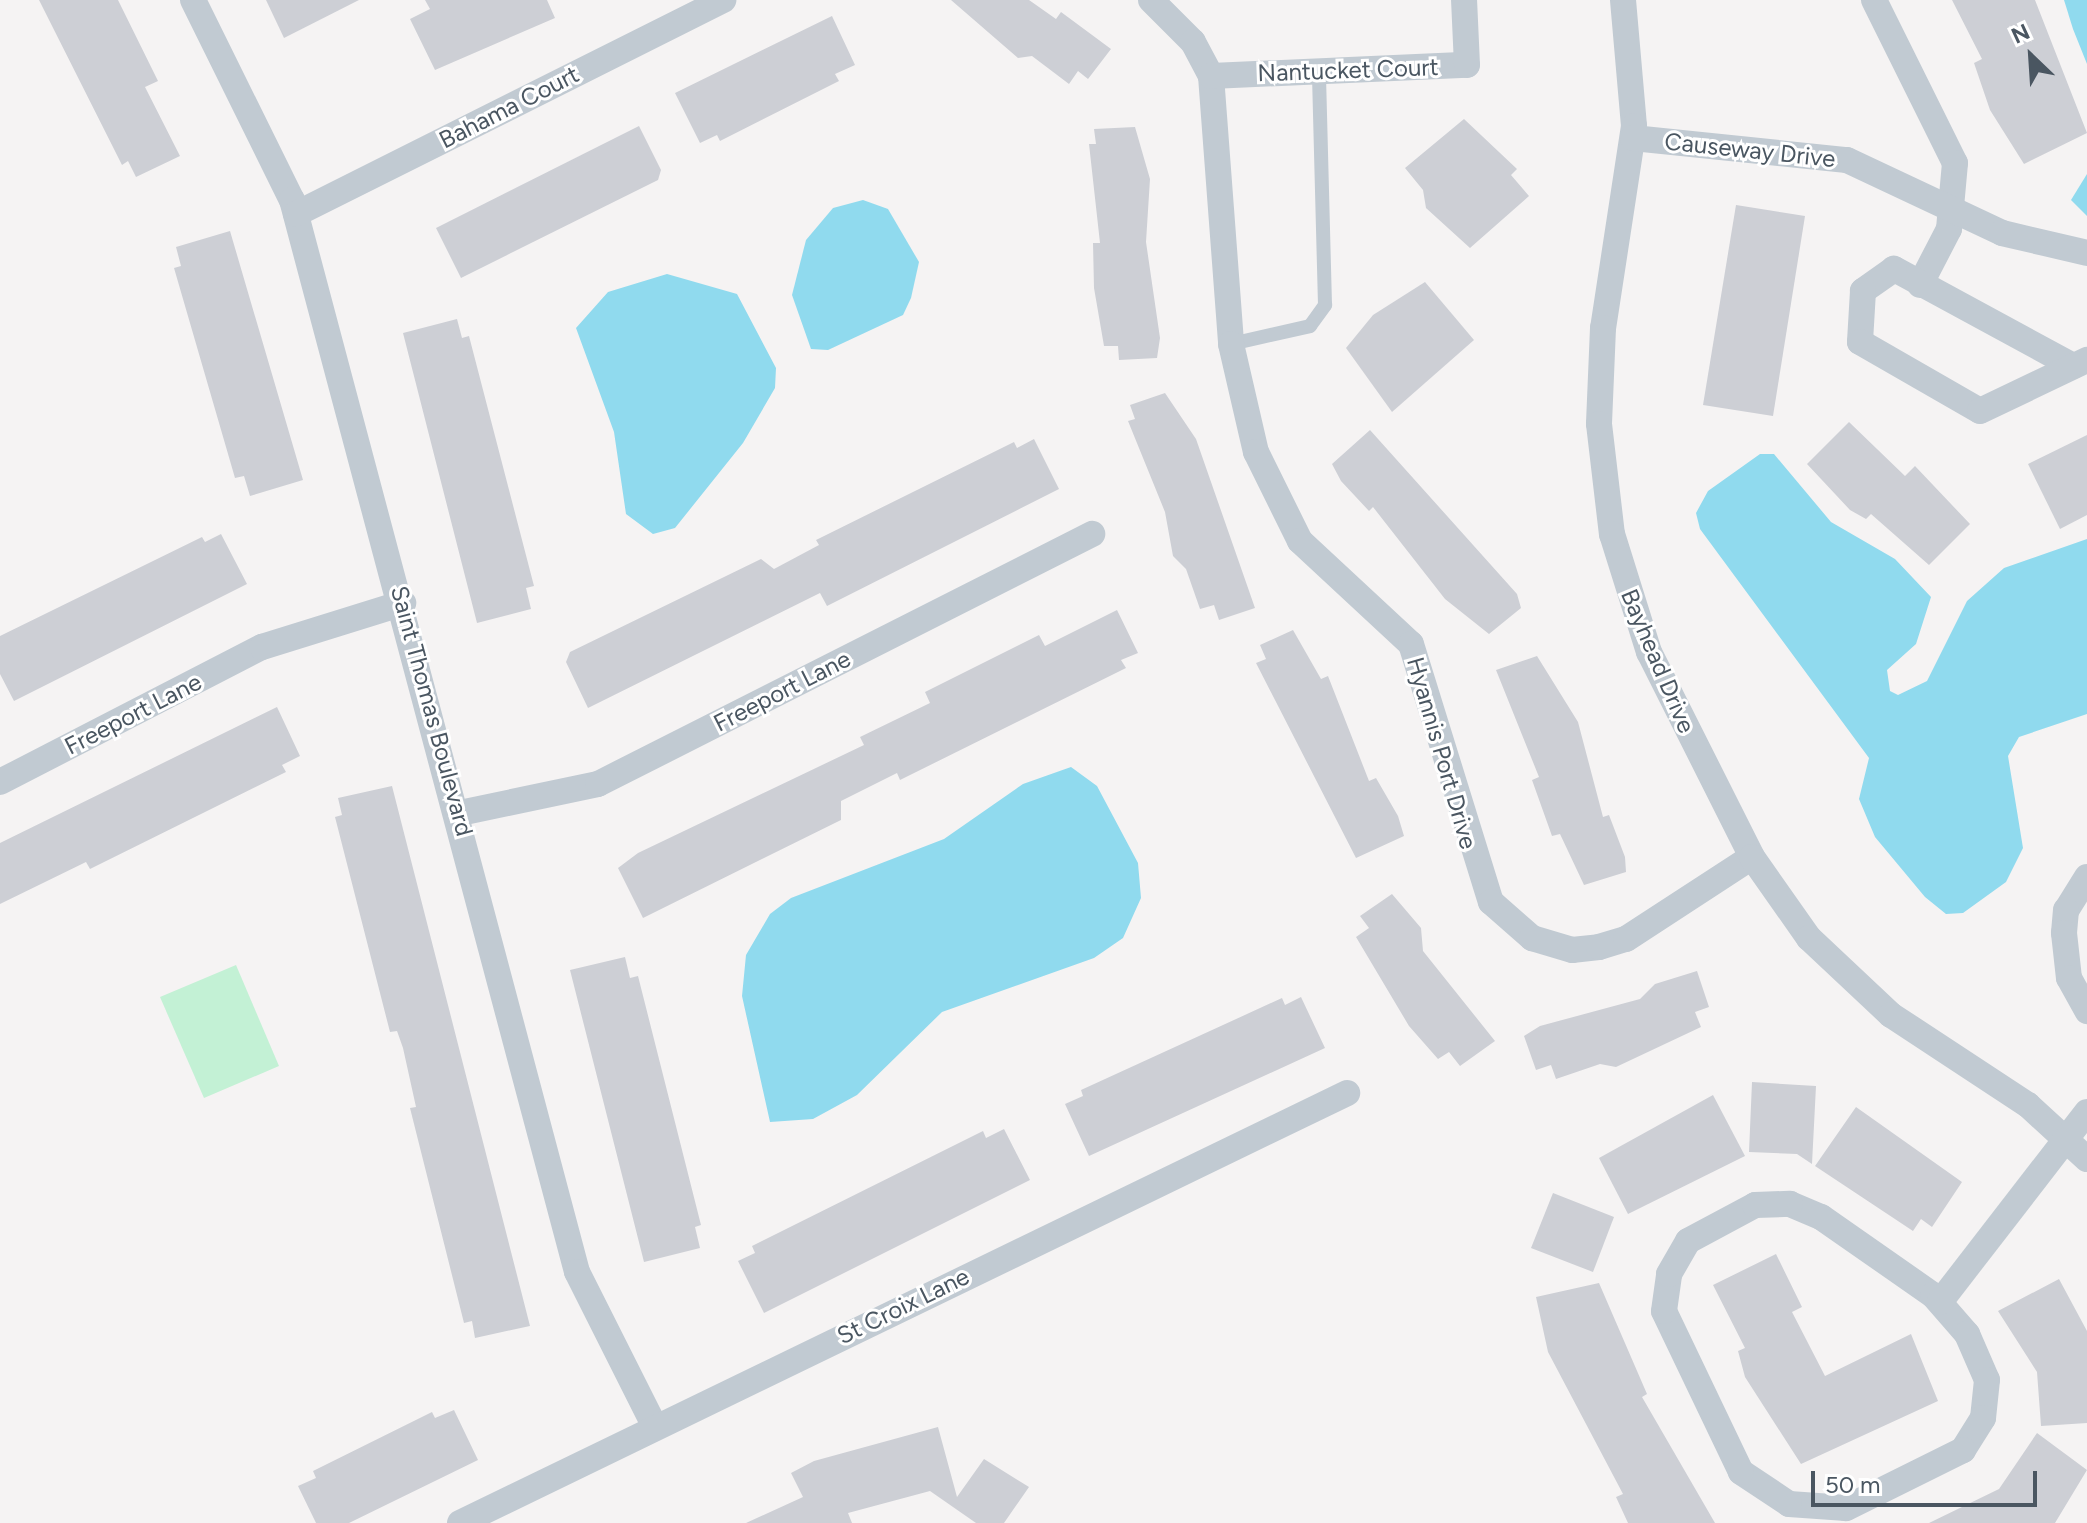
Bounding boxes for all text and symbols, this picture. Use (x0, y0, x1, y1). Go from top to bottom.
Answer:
north arrow (1991, 16, 2071, 96)
text: N (2007, 18, 2034, 50)
street label: Nantucket Court (1257, 52, 1439, 88)
street label: Bahama Court (434, 59, 584, 155)
street label: Causeway Drive (1663, 127, 1837, 173)
street label: Saint Thomas Boulevard (385, 583, 479, 839)
street label: Bayhead Drive (1615, 585, 1701, 737)
street label: Freeport Lane (709, 644, 855, 738)
street label: Hyannis Port Drive (1401, 654, 1483, 852)
street label: Freeport Lane (60, 667, 206, 761)
street label: St Croix Lane (832, 1262, 974, 1350)
scale bar (1815, 1455, 2041, 1505)
text: 50 m (1825, 1470, 1881, 1499)

